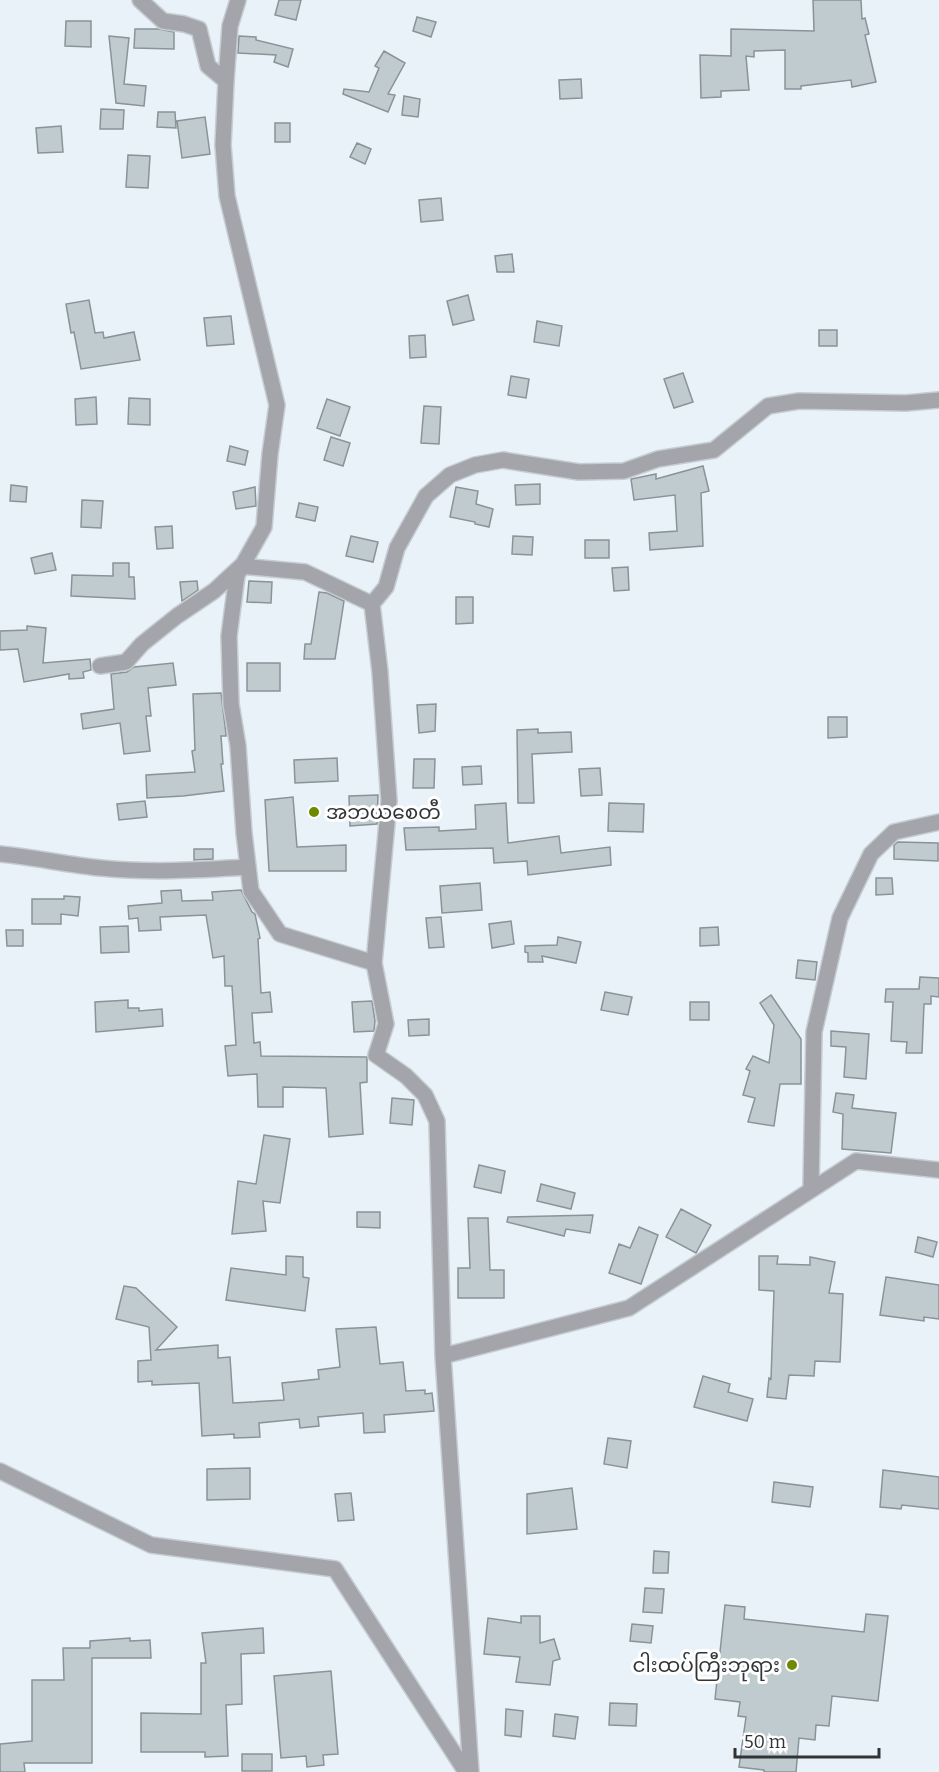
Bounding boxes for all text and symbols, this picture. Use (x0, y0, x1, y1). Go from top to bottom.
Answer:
place label: အဘယစေတီ (326, 798, 441, 824)
marker: အဘယစေတီ (307, 805, 321, 819)
place label: ငါးထပ်ကြီးဘုရား (632, 1651, 780, 1682)
marker: ငါးထပ်ကြီးဘုရား (785, 1658, 799, 1672)
scale bar (735, 1721, 879, 1759)
text: 50 m (744, 1731, 786, 1753)

